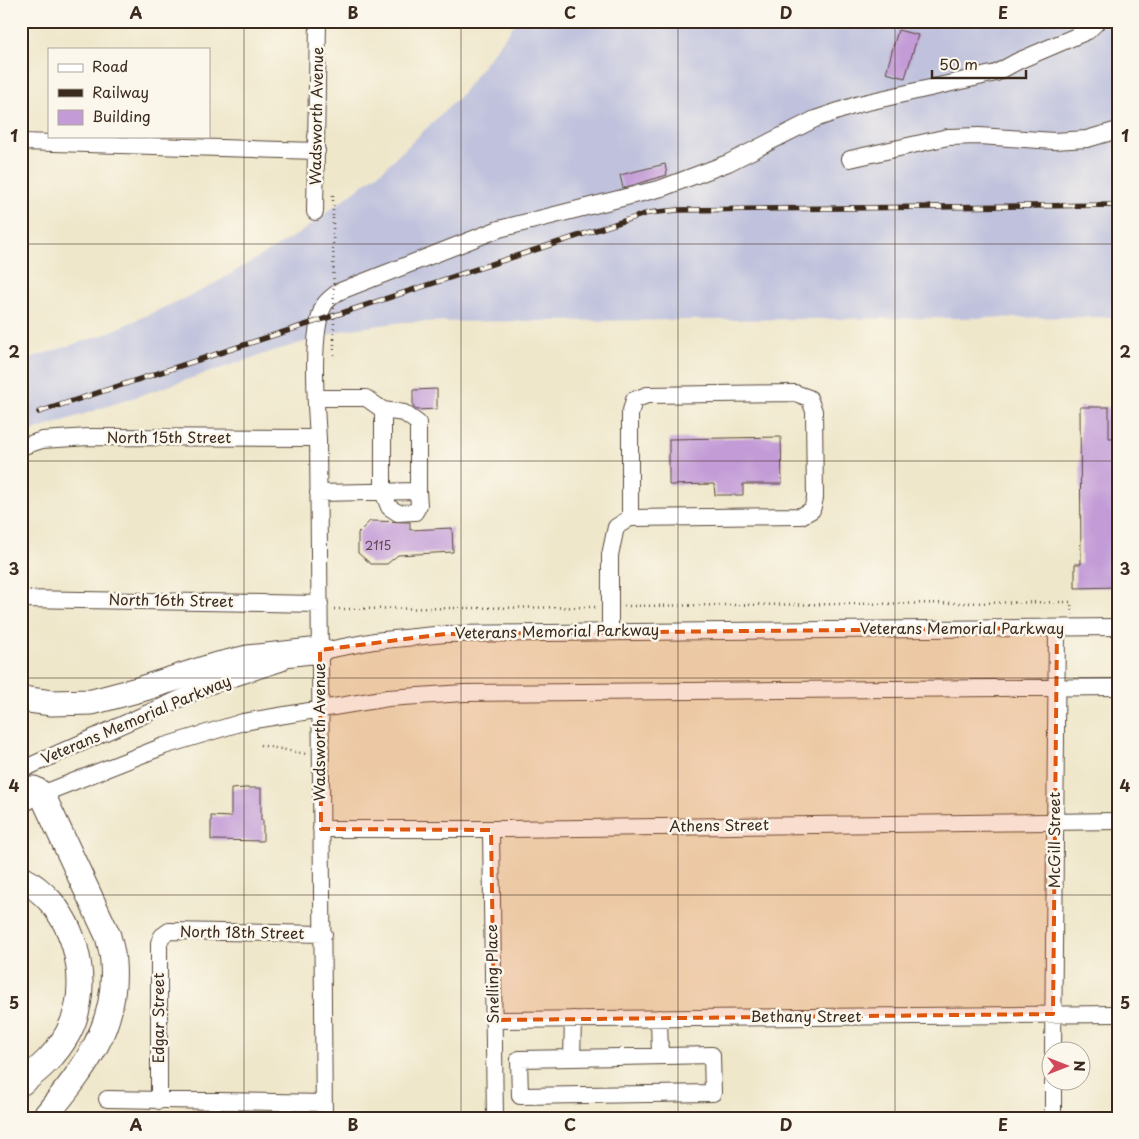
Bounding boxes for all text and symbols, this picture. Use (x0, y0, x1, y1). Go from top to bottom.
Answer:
text: A (130, 0, 143, 24)
text: B (348, 0, 359, 24)
text: C (564, 0, 576, 24)
text: D (780, 0, 792, 24)
text: E (998, 0, 1008, 24)
street label: Wadsworth Avenue (303, 47, 328, 185)
legend (48, 48, 210, 138)
scale bar (932, 48, 1025, 80)
text: 50 m (939, 52, 978, 75)
text: Road (92, 54, 128, 77)
text: Railway (92, 80, 149, 103)
text: Building (92, 104, 151, 127)
text: 1 (10, 123, 18, 147)
text: 1 (1121, 123, 1129, 147)
text: 2 (8, 339, 20, 363)
text: 2 (1119, 339, 1131, 363)
street label: North 15th Street (107, 425, 231, 448)
house number: 2115 (365, 536, 391, 554)
text: 3 (9, 556, 19, 580)
text: 3 (1120, 556, 1130, 580)
street label: North 16th Street (108, 587, 234, 612)
street label: Veterans Memorial Parkway (860, 616, 1064, 639)
street label: Veterans Memorial Parkway (455, 617, 659, 644)
street label: Wadsworth Avenue (307, 663, 330, 801)
street label: Veterans Memorial Parkway (37, 668, 234, 769)
text: 4 (9, 773, 20, 797)
text: 4 (1120, 773, 1131, 797)
street label: McGill Street (1042, 792, 1065, 888)
street label: Athens Street (669, 812, 769, 837)
street label: North 18th Street (180, 919, 305, 944)
street label: Snelling Place (479, 924, 504, 1024)
street label: Edgar Street (146, 973, 169, 1063)
text: 5 (9, 990, 19, 1014)
text: 5 (1120, 990, 1130, 1014)
street label: Bethany Street (751, 1004, 862, 1027)
north arrow (1042, 1042, 1092, 1092)
text: N (1069, 1060, 1090, 1072)
text: A (130, 1112, 143, 1136)
text: B (348, 1112, 359, 1136)
text: C (564, 1112, 576, 1136)
text: D (780, 1112, 792, 1136)
text: E (998, 1112, 1008, 1136)

